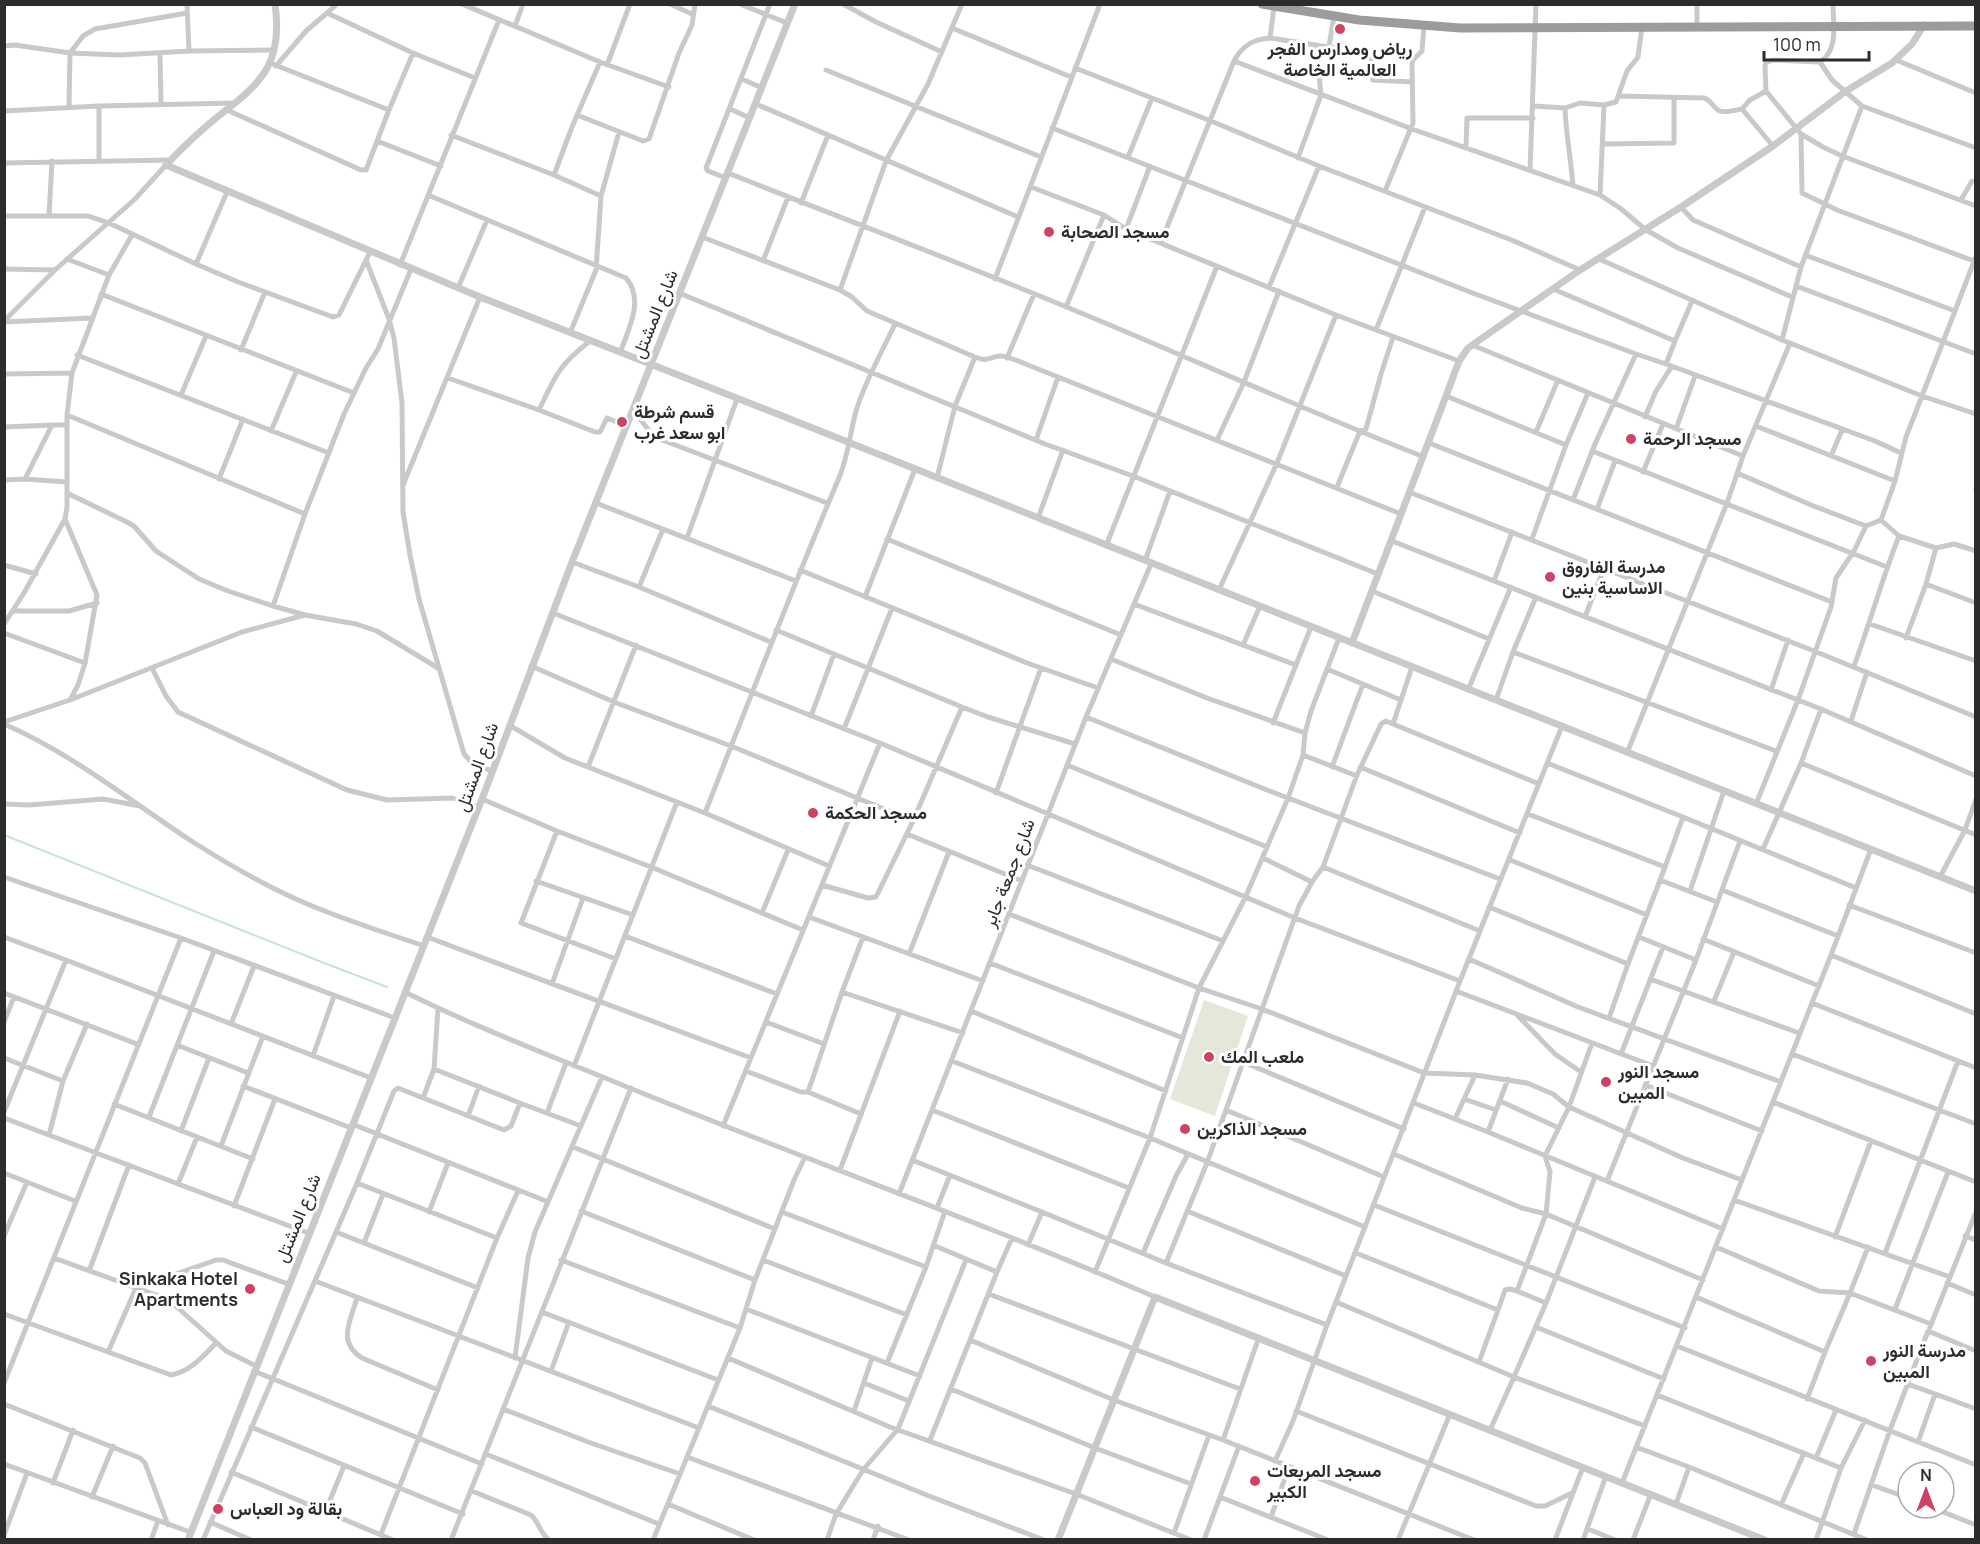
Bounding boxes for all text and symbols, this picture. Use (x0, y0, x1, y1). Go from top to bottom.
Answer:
marker: رياض ومدارس الفجر العالمية الخاصة (1333, 22, 1347, 36)
scale bar (1764, 24, 1869, 62)
text: 100 m (1773, 32, 1821, 56)
place label: رياض ومدارس الفجر العالمية الخاصة (1266, 36, 1413, 81)
place label: مسجد الصحابة (1061, 219, 1170, 243)
marker: مسجد الصحابة (1042, 225, 1056, 239)
street label: شارع المشتل (625, 266, 684, 362)
place label: قسم شرطة ابو سعد غرب (634, 399, 725, 444)
marker: قسم شرطة ابو سعد غرب (615, 415, 629, 429)
place label: مسجد الرحمة (1643, 426, 1742, 450)
marker: مسجد الرحمة (1624, 432, 1638, 446)
place label: مدرسة الفاروق الاساسية بنين (1562, 554, 1666, 599)
marker: مدرسة الفاروق الاساسية بنين (1543, 570, 1557, 584)
street label: شارع المشتل (449, 719, 504, 815)
place label: مسجد الحكمة (825, 800, 927, 824)
marker: مسجد الحكمة (806, 806, 820, 820)
street label: شارع جمعة جابر (976, 815, 1041, 932)
place label: ملعب المك (1221, 1044, 1304, 1068)
marker: ملعب المك (1202, 1050, 1216, 1064)
place label: مسجد النور المبين (1617, 1059, 1700, 1104)
marker: مسجد النور المبين (1599, 1075, 1613, 1089)
place label: مسجد الذاكرين (1197, 1116, 1307, 1140)
marker: مسجد الذاكرين (1178, 1122, 1192, 1136)
street label: شارع المشتل (268, 1170, 327, 1266)
place label: Sinkaka Hotel Apartments (119, 1266, 238, 1311)
marker: Sinkaka Hotel Apartments (243, 1282, 257, 1296)
place label: مدرسة النور المبين (1882, 1338, 1966, 1383)
marker: مدرسة النور المبين (1864, 1354, 1878, 1368)
place label: مسجد المربعات الكبير (1266, 1458, 1382, 1503)
north arrow (1896, 1460, 1956, 1520)
text: N (1920, 1464, 1932, 1486)
marker: مسجد المربعات الكبير (1248, 1474, 1262, 1488)
place label: بقالة ود العباس (230, 1496, 342, 1520)
marker: بقالة ود العباس (211, 1502, 225, 1516)

